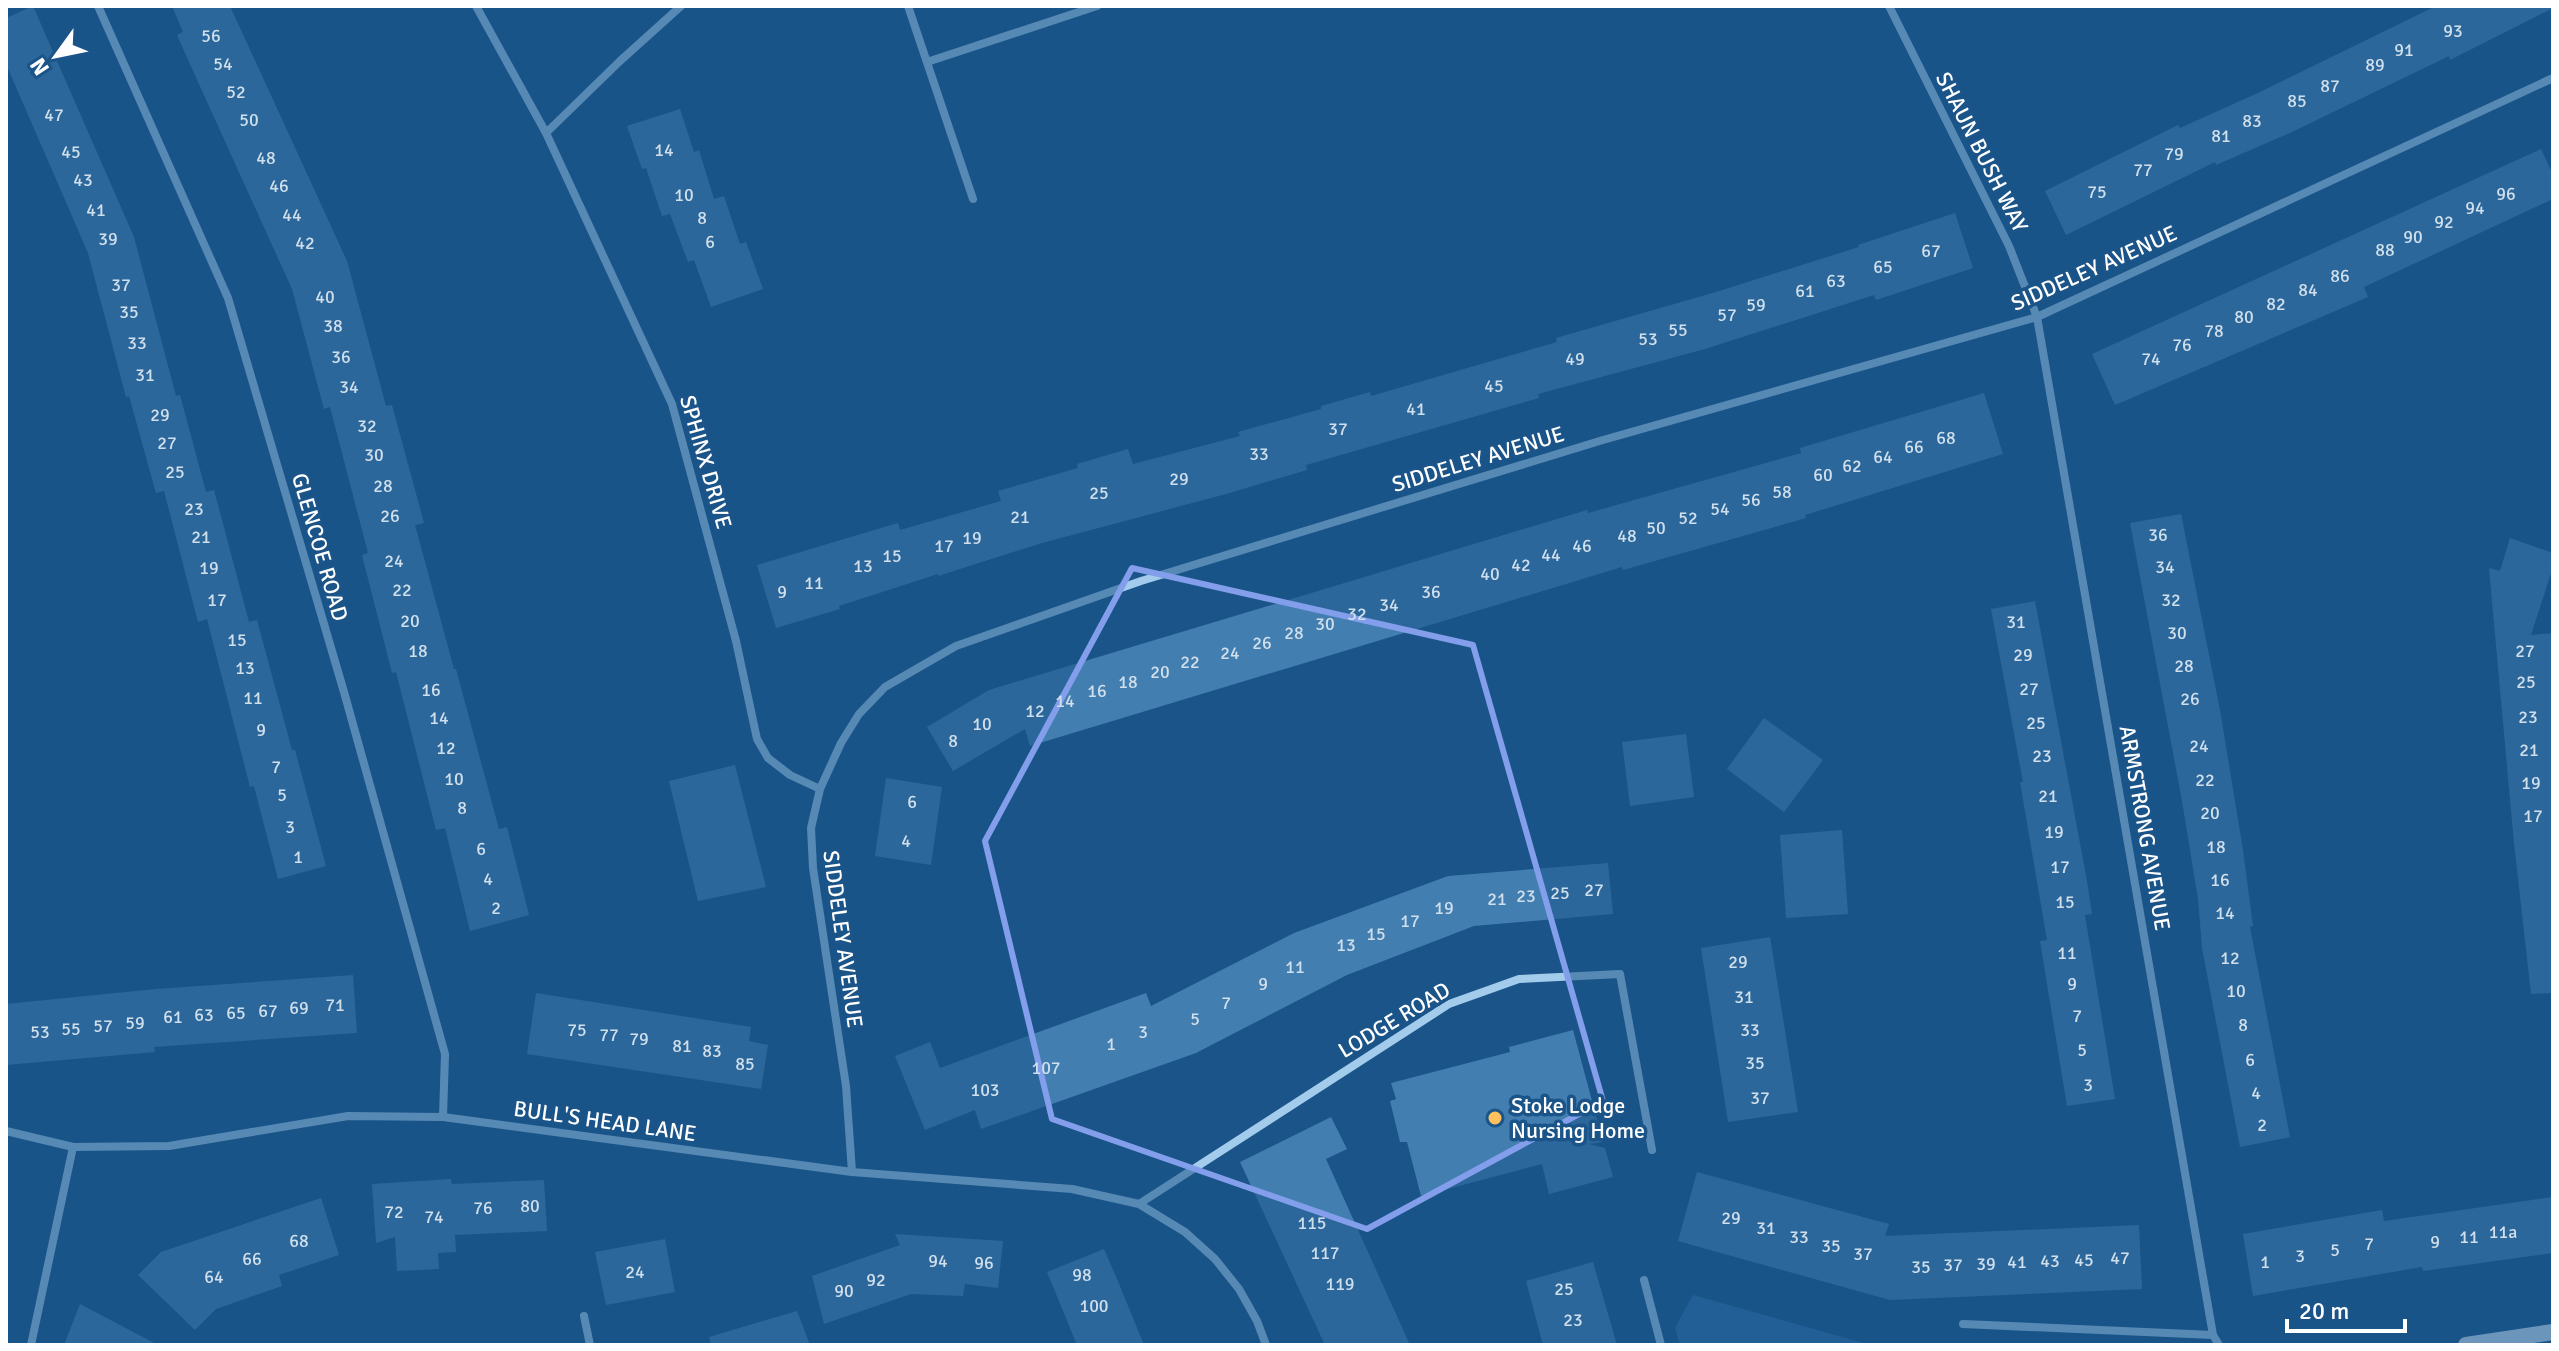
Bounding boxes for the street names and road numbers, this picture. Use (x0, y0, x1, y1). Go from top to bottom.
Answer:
street label: SHAUN BUSH WAY (1930, 67, 2034, 237)
street label: SIDDELEY AVENUE (2007, 219, 2181, 317)
street label: SPHINX DRIVE (674, 392, 738, 532)
street label: SIDDELEY AVENUE (1389, 420, 1567, 498)
street label: GLENCOE ROAD (286, 470, 354, 624)
street label: ARMSTRONG AVENUE (2114, 723, 2176, 933)
street label: SIDDELEY AVENUE (817, 849, 869, 1029)
street label: LODGE ROAD (1333, 976, 1455, 1064)
street label: BULL'S HEAD LANE (512, 1095, 698, 1147)

